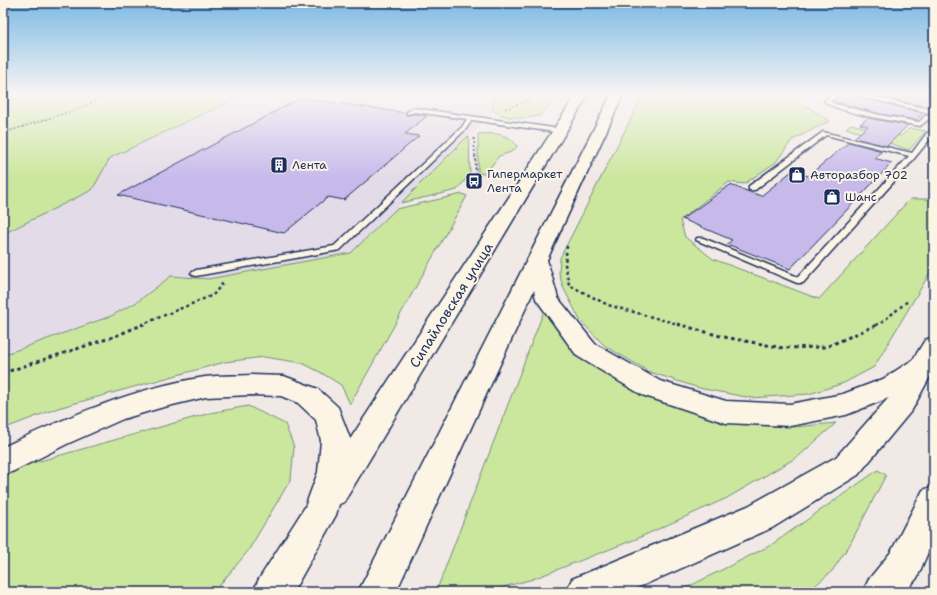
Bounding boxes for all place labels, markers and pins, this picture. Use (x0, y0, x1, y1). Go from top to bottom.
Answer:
building icon: Лента (269, 155, 289, 175)
place label: Лента (292, 157, 327, 173)
shop icon: Авторазбор 702 (787, 165, 807, 185)
place label: Гипермаркет Лента (487, 166, 563, 196)
place label: Авторазбор 702 (810, 167, 908, 183)
bus stop icon: Гипермаркет Лента (464, 171, 484, 191)
shop icon: Шанс (822, 187, 842, 207)
place label: Шанс (845, 189, 877, 205)

